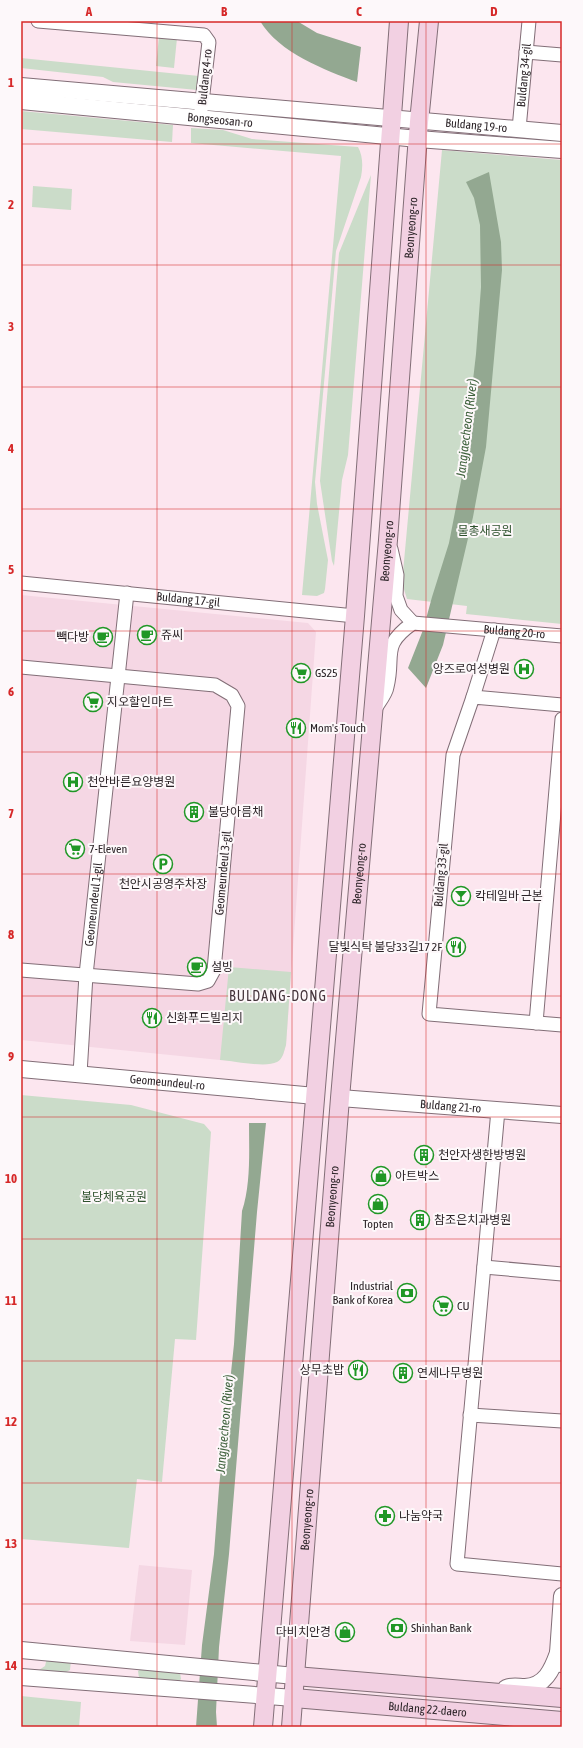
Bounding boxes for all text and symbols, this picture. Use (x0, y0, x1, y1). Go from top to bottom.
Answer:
text: A (85, 4, 93, 19)
text: B (221, 4, 228, 19)
text: C (356, 4, 362, 19)
text: D (490, 4, 498, 19)
street label: Buldang 34-gil (514, 42, 534, 108)
street label: Buldang 4-ro (195, 48, 215, 106)
text: 1 (8, 75, 14, 90)
street label: Bongseosan-ro (187, 110, 254, 130)
street label: Buldang 19-ro (445, 116, 508, 135)
street label: Beonyeong-ro (402, 196, 420, 259)
text: 2 (8, 197, 14, 212)
text: 3 (8, 319, 14, 334)
water label: Jangjaecheon (River) (453, 378, 480, 479)
text: 4 (7, 441, 14, 456)
street label: Beonyeong-ro (377, 519, 396, 582)
park label: 물총새공원 (457, 524, 513, 538)
text: 5 (8, 562, 14, 577)
street label: Buldang 17-gil (156, 589, 221, 610)
street label: Buldang 20-ro (483, 622, 546, 642)
cafe icon: 쥬씨 (136, 624, 158, 646)
cafe icon: 빽다방 (92, 626, 114, 648)
place label: 쥬씨 (161, 628, 183, 642)
place label: 빽다방 (56, 630, 89, 644)
hospital icon: 앙즈로여성병원 (513, 658, 535, 680)
supermarket icon: GS25 (290, 662, 312, 684)
place label: 앙즈로여성병원 (433, 662, 510, 676)
place label: GS25 (315, 666, 338, 680)
text: 6 (8, 684, 14, 699)
supermarket icon: 지오할인마트 (82, 691, 104, 713)
place label: 지오할인마트 (107, 695, 173, 709)
restaurant icon: Mom's Touch (285, 717, 307, 739)
place label: Mom's Touch (310, 721, 366, 735)
hospital icon: 천안바른요양병원 (62, 771, 84, 793)
place label: 천안바른요양병원 (87, 775, 175, 789)
building icon: 불당아름채 (183, 801, 205, 823)
place label: 불당아름채 (208, 805, 263, 819)
text: 7 (8, 806, 14, 821)
street label: Geomeundeul 3-gil (212, 829, 234, 916)
supermarket icon: 7-Eleven (64, 838, 86, 860)
place label: 7-Eleven (89, 842, 127, 856)
street label: Beonyeong-ro (350, 842, 369, 905)
street label: Buldang 33-gil (431, 842, 451, 907)
parking icon: 천안시공영주차장 (152, 853, 174, 875)
street label: Geomeundeul 1-gil (82, 861, 105, 947)
place label: 천안시공영주차장 (119, 877, 207, 891)
bar icon: 칵테일바 근본 (450, 885, 472, 907)
place label: 칵테일바 근본 (475, 889, 543, 903)
text: 8 (8, 927, 14, 942)
restaurant icon: 달빛식탁 불당33길17 2F (445, 936, 467, 958)
place label: 달빛식탁 불당33길17 2F (328, 940, 442, 954)
cafe icon: 설빙 (186, 956, 208, 978)
place label: 설빙 (211, 960, 233, 974)
district label: BULDANG-DONG (229, 988, 327, 1004)
restaurant icon: 신화푸드빌리지 (141, 1007, 163, 1029)
place label: 신화푸드빌리지 (166, 1011, 243, 1025)
text: 9 (8, 1049, 14, 1064)
street label: Geomeundeul-ro (129, 1072, 206, 1093)
street label: Buldang 21-ro (420, 1097, 482, 1116)
building icon: 천안자생한방병원 (413, 1144, 435, 1166)
place label: 천안자생한방병원 (438, 1148, 526, 1162)
street label: Beonyeong-ro (323, 1165, 342, 1228)
shop icon: 아트박스 (370, 1165, 392, 1187)
place label: 아트박스 (395, 1169, 439, 1183)
text: 10 (5, 1171, 17, 1186)
park label: 불당체육공원 (81, 1190, 147, 1204)
shop icon: Topten (367, 1193, 389, 1215)
building icon: 참조은치과병원 (409, 1209, 431, 1231)
place label: 참조은치과병원 (434, 1213, 511, 1227)
place label: Topten (363, 1217, 393, 1231)
place label: Industrial Bank of Korea (333, 1279, 394, 1307)
bank icon: Industrial Bank of Korea (396, 1282, 418, 1304)
text: 11 (5, 1293, 17, 1308)
supermarket icon: CU (432, 1295, 454, 1317)
place label: CU (457, 1299, 469, 1313)
restaurant icon: 상무초밥 (347, 1359, 369, 1381)
building icon: 연세나무병원 (392, 1362, 414, 1384)
place label: 상무초밥 (300, 1363, 344, 1377)
place label: 연세나무병원 (417, 1366, 483, 1380)
water label: Jangjaecheon (River) (213, 1374, 236, 1475)
text: 12 (5, 1414, 17, 1429)
street label: Beonyeong-ro (298, 1488, 317, 1551)
pharmacy icon: 나눔약국 (374, 1505, 396, 1527)
place label: 나눔약국 (399, 1509, 443, 1523)
text: 13 (5, 1536, 17, 1551)
bank icon: Shinhan Bank (386, 1617, 408, 1639)
shop icon: 다비치안경 (334, 1621, 356, 1643)
place label: Shinhan Bank (411, 1621, 472, 1635)
place label: 다비치안경 (276, 1625, 331, 1639)
text: 14 (5, 1658, 17, 1673)
street label: Buldang 22-daero (388, 1699, 468, 1720)

